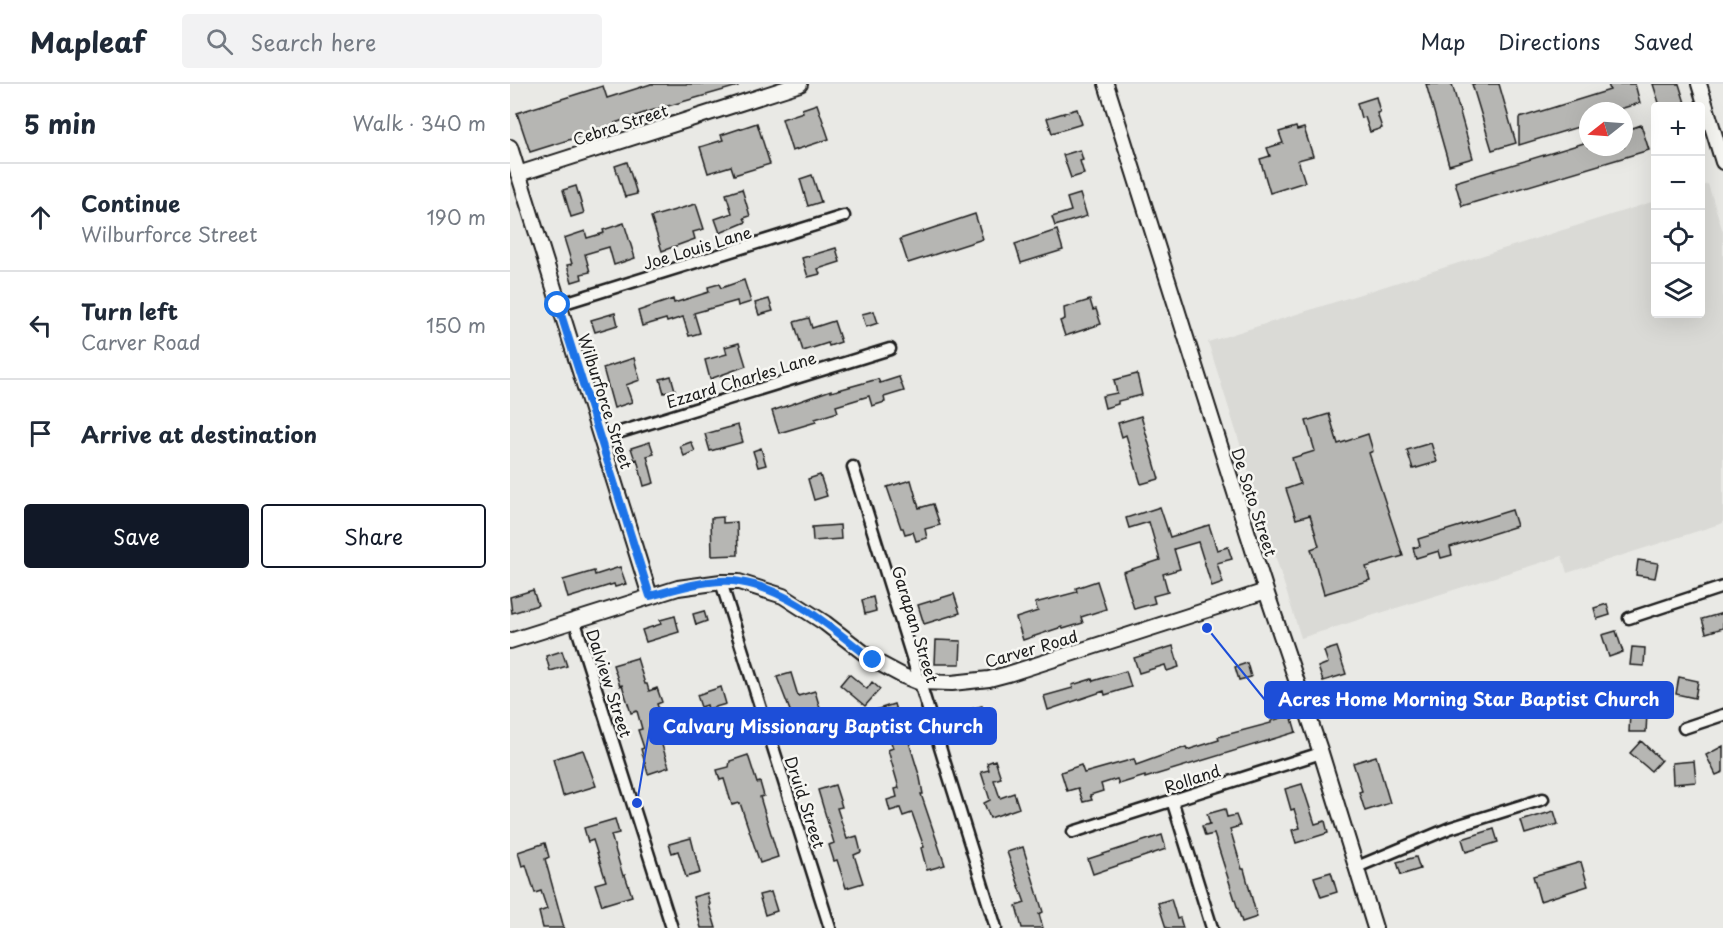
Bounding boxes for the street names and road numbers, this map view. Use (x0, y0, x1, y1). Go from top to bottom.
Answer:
street label: Cebra Street (569, 97, 671, 151)
street label: Joe Louis Lane (640, 219, 754, 275)
street label: Wilburforce Street (573, 330, 639, 472)
street label: Ezzard Charles Lane (663, 345, 819, 413)
street label: De Soto Street (1226, 445, 1284, 560)
street label: Garapan Street (887, 562, 945, 686)
street label: Carver Road (982, 623, 1080, 673)
street label: Dalview Street (581, 626, 639, 741)
street label: Druid Street (780, 753, 832, 852)
street label: Rolland (1161, 758, 1223, 798)

